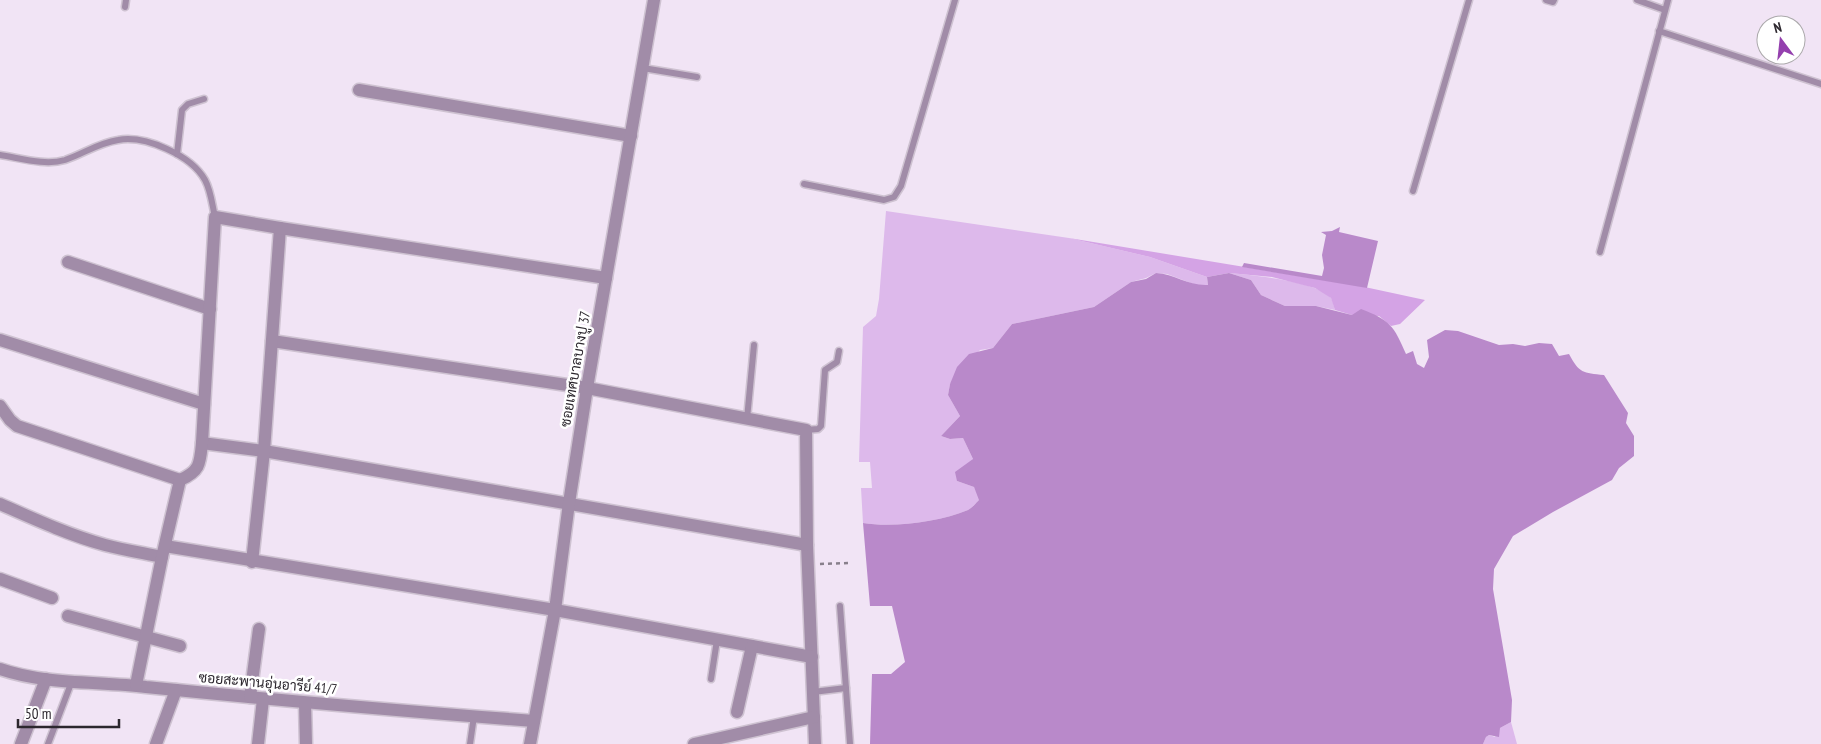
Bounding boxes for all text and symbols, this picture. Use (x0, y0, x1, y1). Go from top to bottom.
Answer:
north arrow (1756, 15, 1806, 65)
text: N (1772, 18, 1784, 37)
street label: ซอยเทศบาลบางปู 37 (556, 309, 595, 429)
street label: ซอยสะพานอุ่นอารีย์ 41/7 (198, 668, 338, 699)
scale bar (18, 696, 119, 728)
text: 50 m (25, 704, 51, 723)

